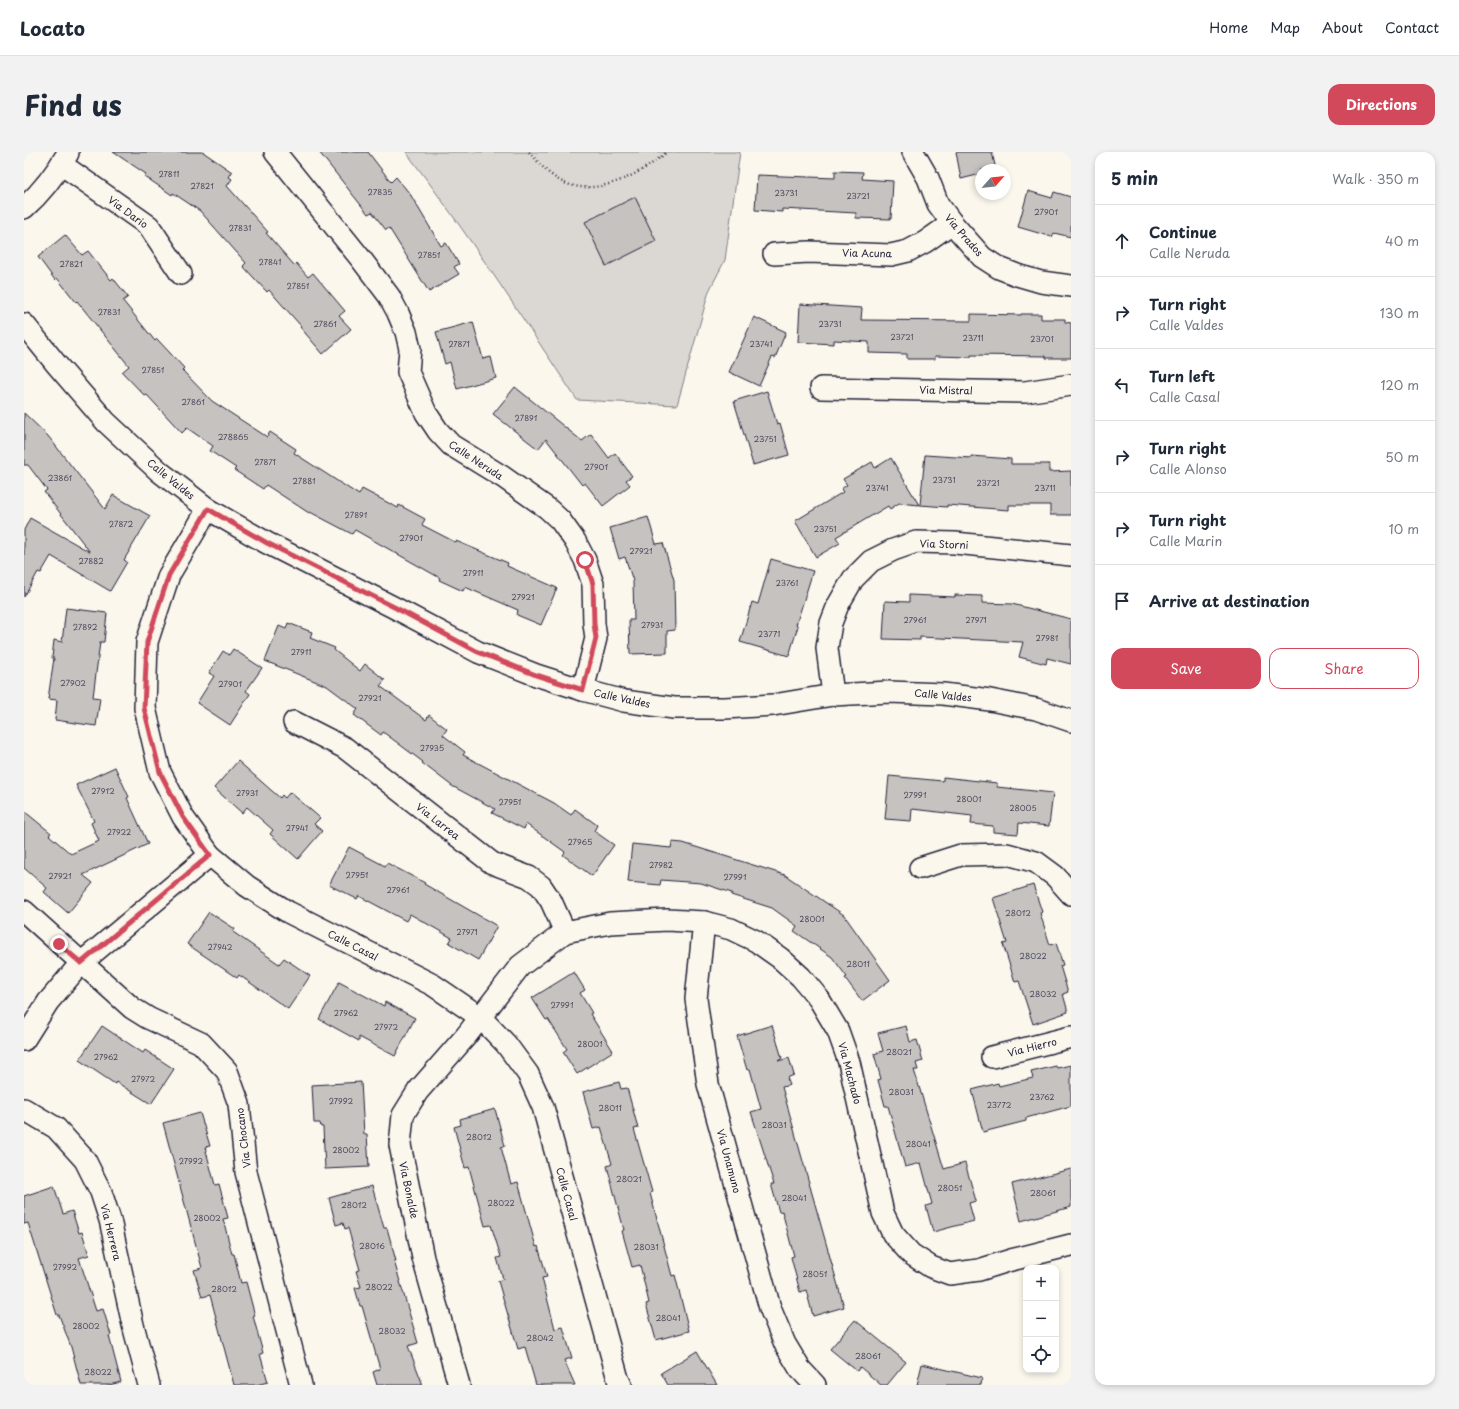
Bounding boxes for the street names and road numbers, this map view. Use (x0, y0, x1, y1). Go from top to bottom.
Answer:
street label: Via Dario (105, 192, 152, 232)
street label: Via Prados (942, 210, 987, 260)
street label: Via Acuna (842, 245, 893, 260)
street label: Via Mistral (919, 382, 973, 397)
street label: Calle Neruda (446, 436, 507, 483)
street label: Calle Valdes (144, 455, 199, 503)
street label: Via Storni (919, 535, 969, 552)
street label: Calle Valdes (592, 684, 652, 711)
street label: Calle Valdes (914, 685, 973, 705)
street label: Via Larrea (413, 799, 464, 843)
street label: Calle Casal (325, 925, 381, 964)
street label: Via Hierro (1006, 1033, 1058, 1060)
street label: Via Machado (835, 1040, 866, 1106)
street label: Via Chocano (231, 1107, 254, 1169)
street label: Via Unamuno (714, 1127, 745, 1195)
street label: Via Bonalde (396, 1160, 423, 1220)
street label: Calle Casal (553, 1165, 582, 1222)
street label: Via Herrera (97, 1202, 126, 1262)

